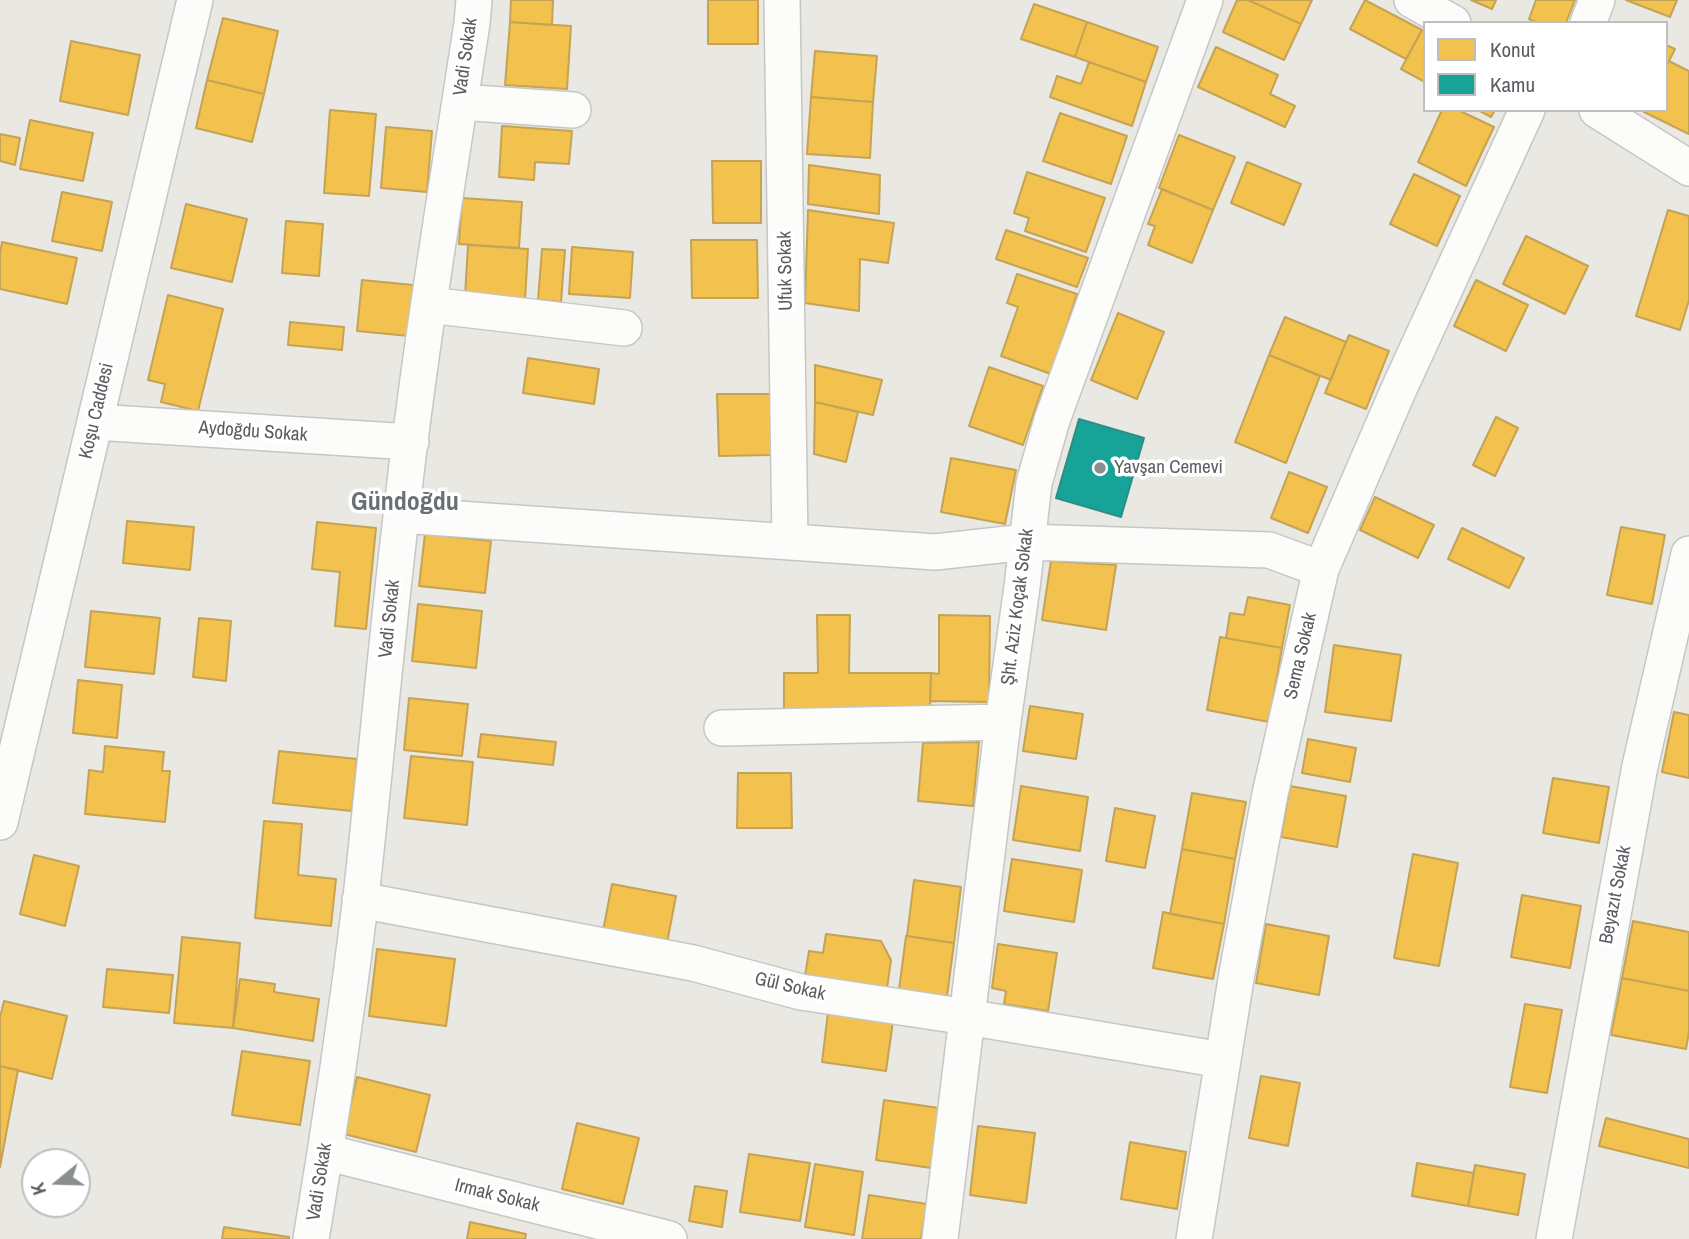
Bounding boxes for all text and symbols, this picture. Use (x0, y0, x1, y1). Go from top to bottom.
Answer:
street label: Vadi Sokak (449, 17, 483, 97)
legend (1423, 21, 1668, 112)
text: Konut (1490, 35, 1535, 64)
text: Kamu (1490, 70, 1535, 99)
street label: Ufuk Sokak (774, 231, 798, 311)
street label: Koşu Caddesi (75, 361, 119, 461)
street label: Aydoğdu Sokak (198, 417, 308, 447)
place label: Yavşan Cemevi (1114, 457, 1223, 479)
marker: Yavşan Cemevi (1092, 460, 1108, 476)
district label: Gündoğdu (351, 487, 459, 519)
street label: Şht. Aziz Koçak Sokak (997, 527, 1039, 687)
street label: Vadi Sokak (375, 579, 405, 659)
street label: Sema Sokak (1280, 610, 1322, 702)
street label: Beyazıt Sokak (1595, 844, 1637, 946)
street label: Gül Sokak (752, 968, 828, 1006)
street label: Vadi Sokak (303, 1141, 337, 1223)
north arrow (21, 1148, 91, 1218)
street label: Irmak Sokak (452, 1174, 542, 1218)
text: K (24, 1180, 52, 1199)

